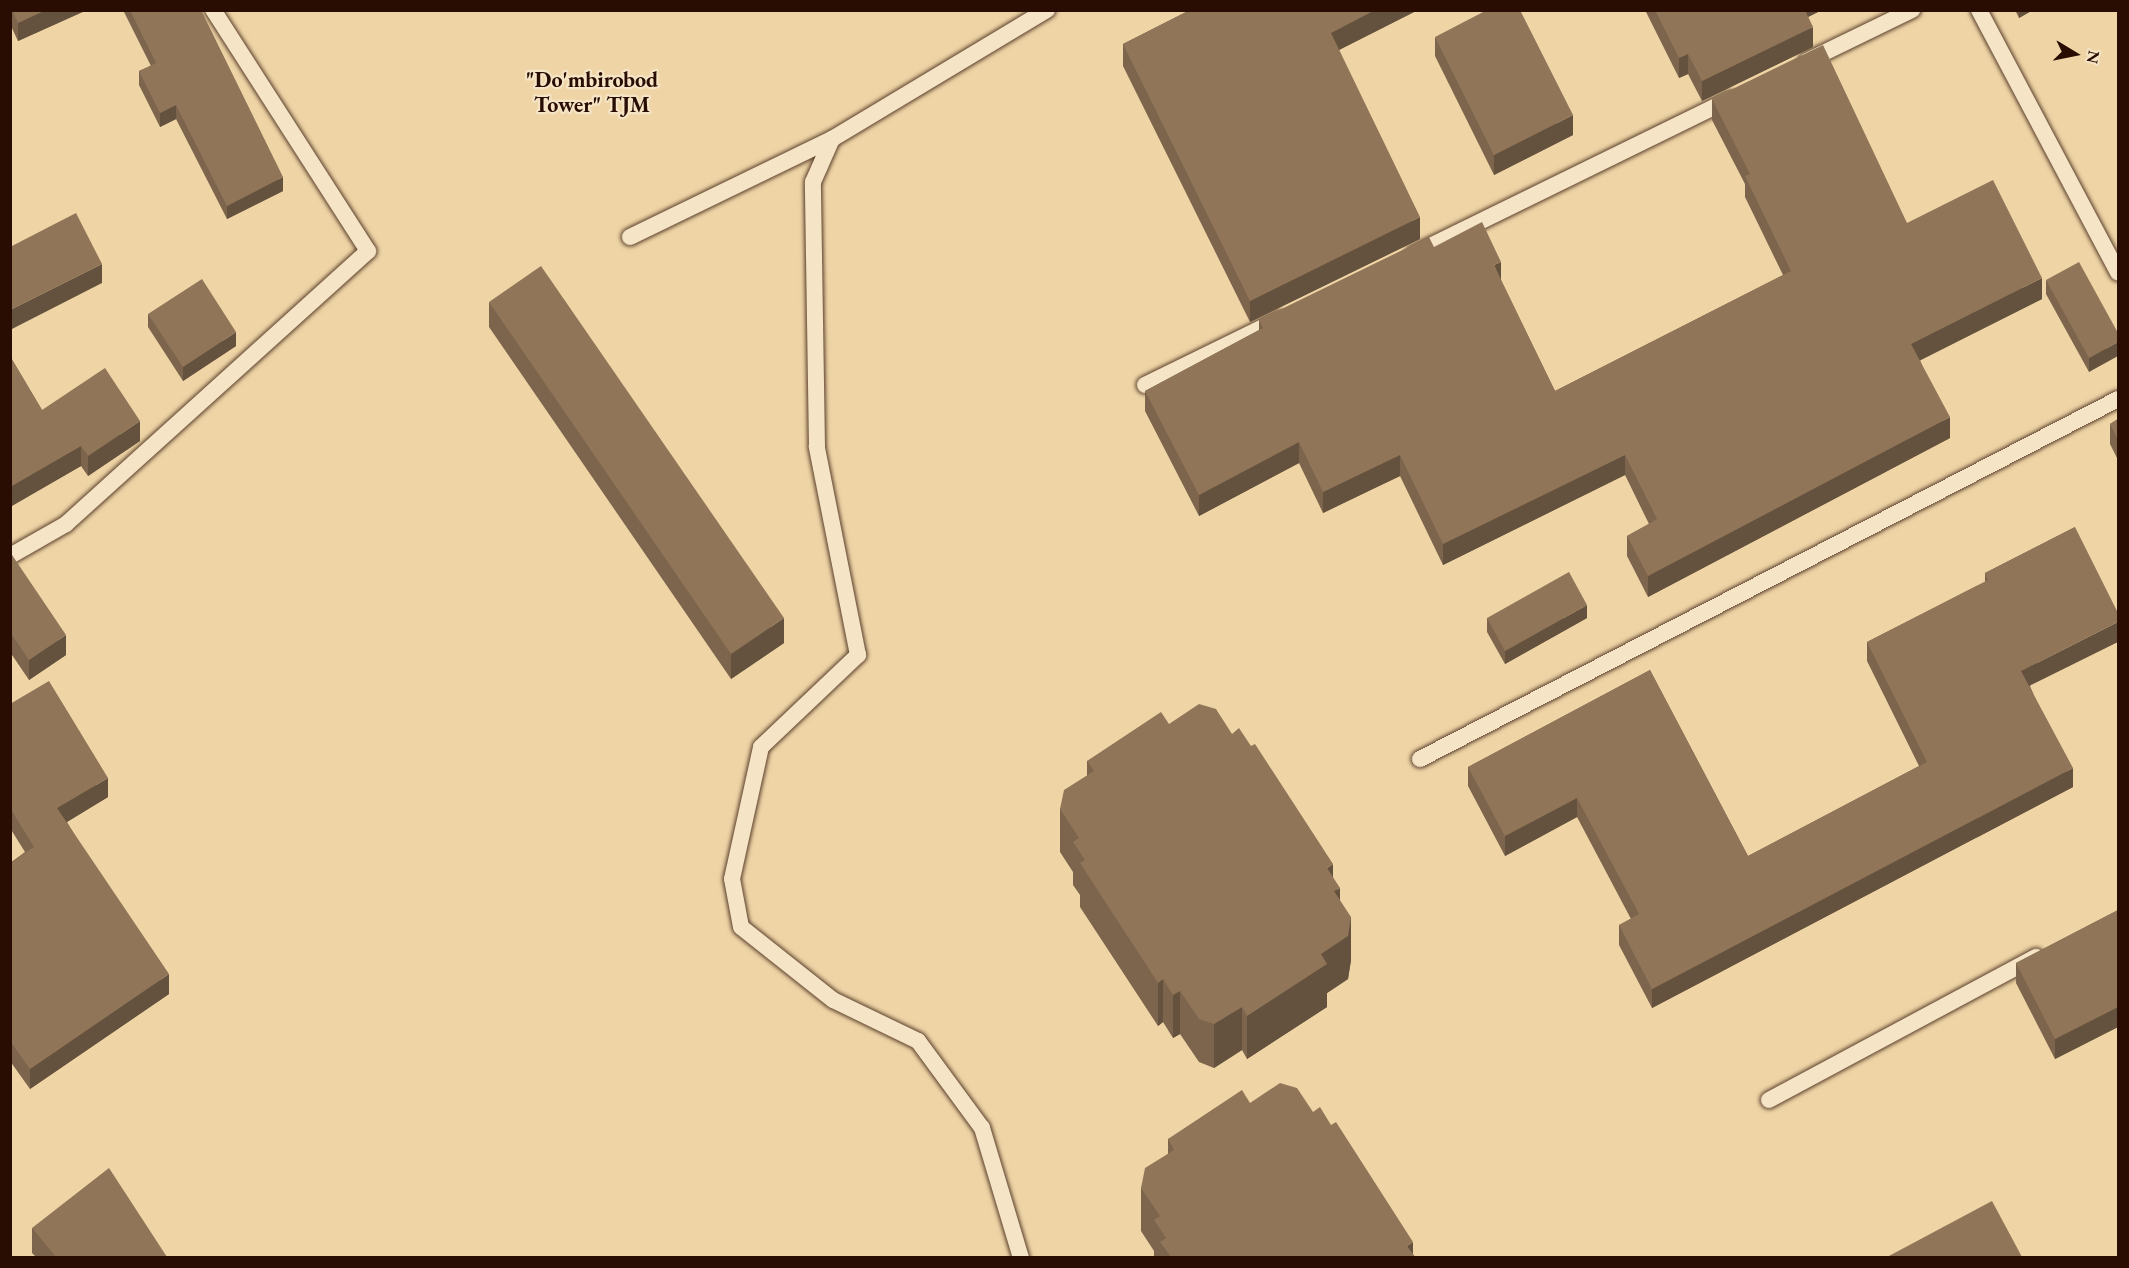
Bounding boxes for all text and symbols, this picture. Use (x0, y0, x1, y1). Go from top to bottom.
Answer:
north arrow (2045, 24, 2105, 84)
text: N (2082, 49, 2105, 65)
district label: "Do'mbirobod Tower" TJM (526, 66, 658, 118)

